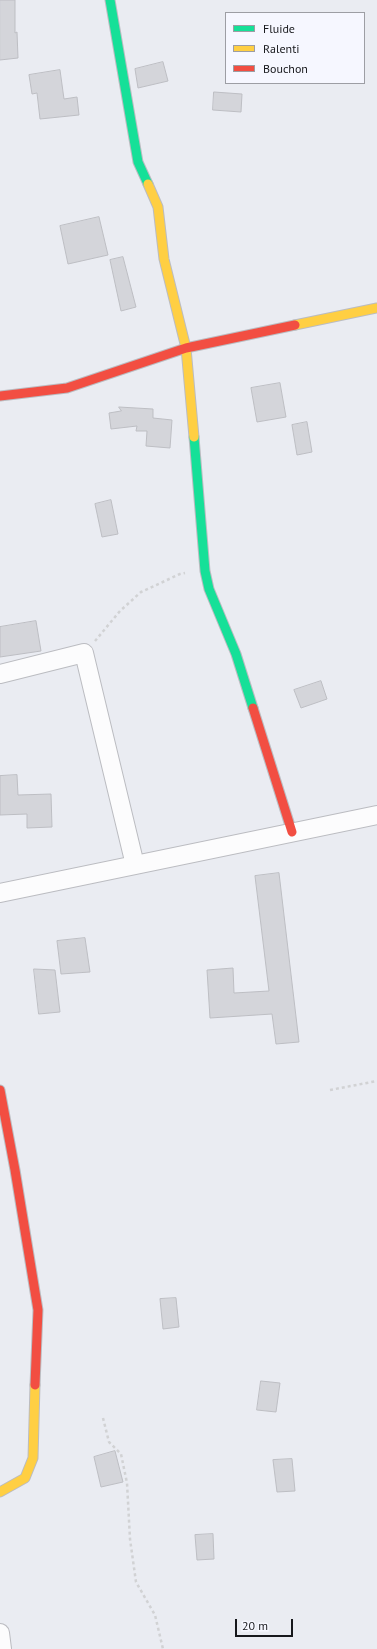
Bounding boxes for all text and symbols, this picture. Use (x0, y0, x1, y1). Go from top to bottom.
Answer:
legend (225, 12, 365, 84)
text: Fluide (263, 21, 295, 36)
text: Ralenti (263, 41, 299, 56)
text: Bouchon (263, 61, 308, 76)
scale bar (237, 1611, 295, 1637)
text: 20 m (242, 1618, 268, 1633)

